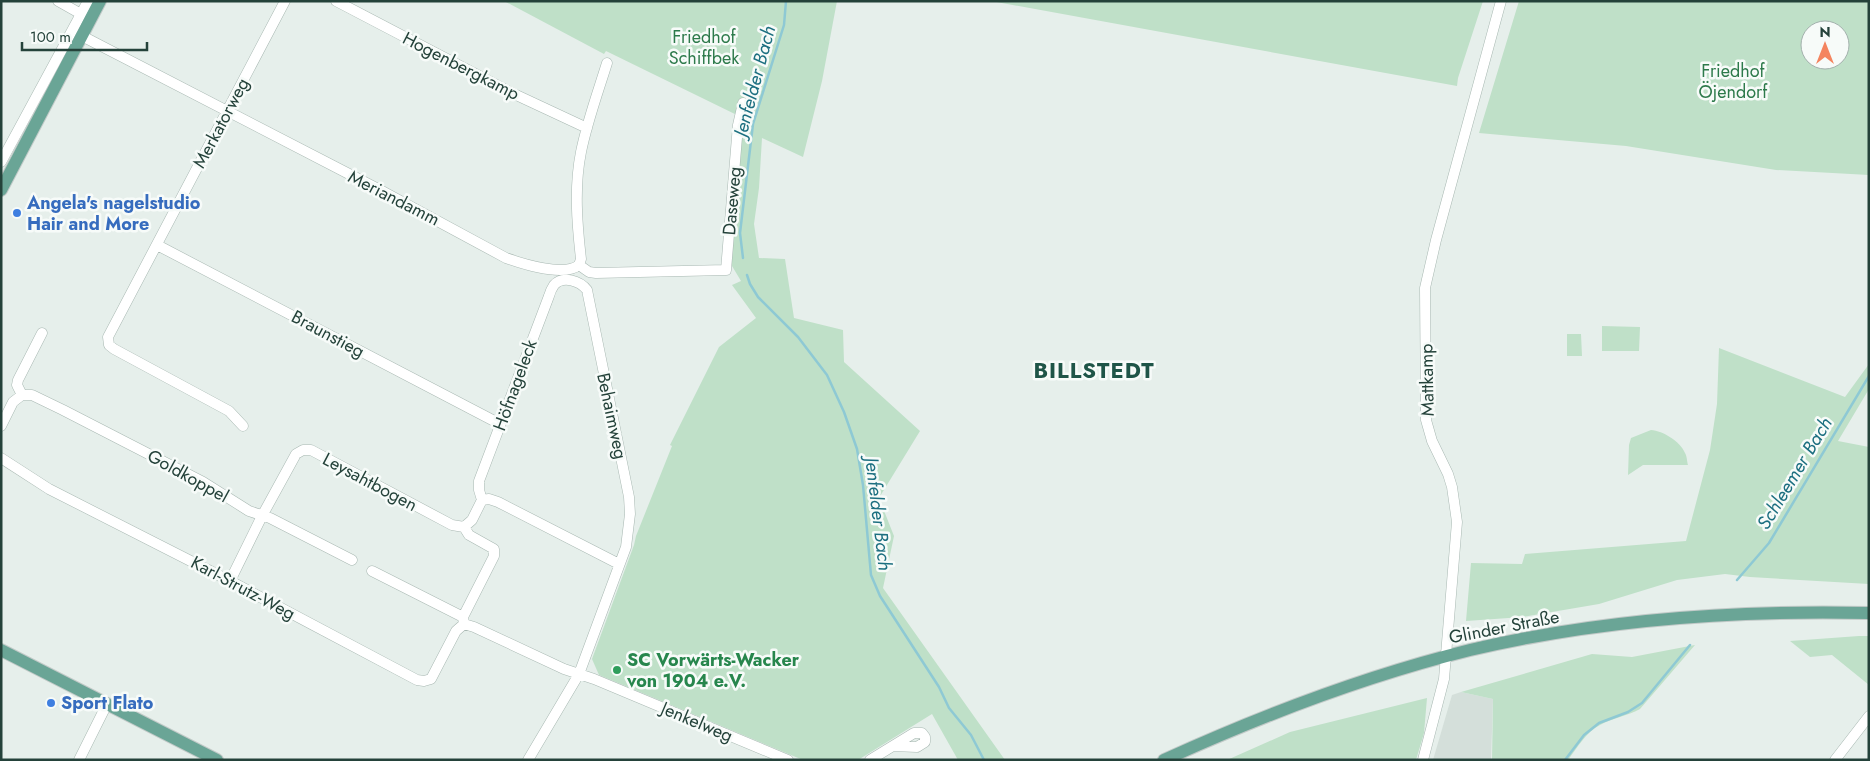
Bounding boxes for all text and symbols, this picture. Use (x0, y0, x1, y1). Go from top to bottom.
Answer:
scale bar (22, 20, 148, 52)
north arrow (1800, 20, 1850, 70)
text: N (1819, 22, 1831, 42)
water label: Jenfelder Bach (726, 23, 782, 144)
park label: Friedhof Schiffbek (669, 24, 739, 71)
street label: Hogenbergkamp (398, 25, 524, 107)
text: 100 m (30, 26, 71, 48)
park label: Friedhof Öjendorf (1699, 58, 1768, 105)
street label: Merkatorweg (186, 73, 256, 173)
street label: Meriandamm (344, 164, 444, 232)
street label: Daseweg (716, 166, 748, 236)
place label: Angela's nagelstudio Hair and More (26, 190, 201, 237)
marker: Angela's nagelstudio Hair and More (11, 207, 23, 219)
street label: Braunstieg (287, 304, 369, 364)
street label: Höfnageleck (486, 336, 544, 434)
street label: Mattkamp (1413, 343, 1441, 417)
district label: BILLSTEDT (1033, 354, 1155, 386)
street label: Behaimweg (590, 370, 634, 462)
water label: Schleemer Bach (1750, 412, 1839, 535)
street label: Goldkoppel (143, 443, 233, 509)
street label: Leysahtbogen (318, 446, 422, 518)
water label: Jenfelder Bach (858, 452, 899, 572)
street label: Karl-Strutz-Weg (186, 550, 300, 626)
street label: Glinder Straße (1447, 604, 1561, 650)
place label: SC Vorwärts-Wacker von 1904 e.V. (626, 647, 800, 694)
marker: SC Vorwärts-Wacker von 1904 e.V. (611, 664, 623, 676)
place label: Sport Flato (61, 690, 154, 716)
street label: Jenkelweg (655, 694, 737, 749)
marker: Sport Flato (45, 697, 57, 709)

